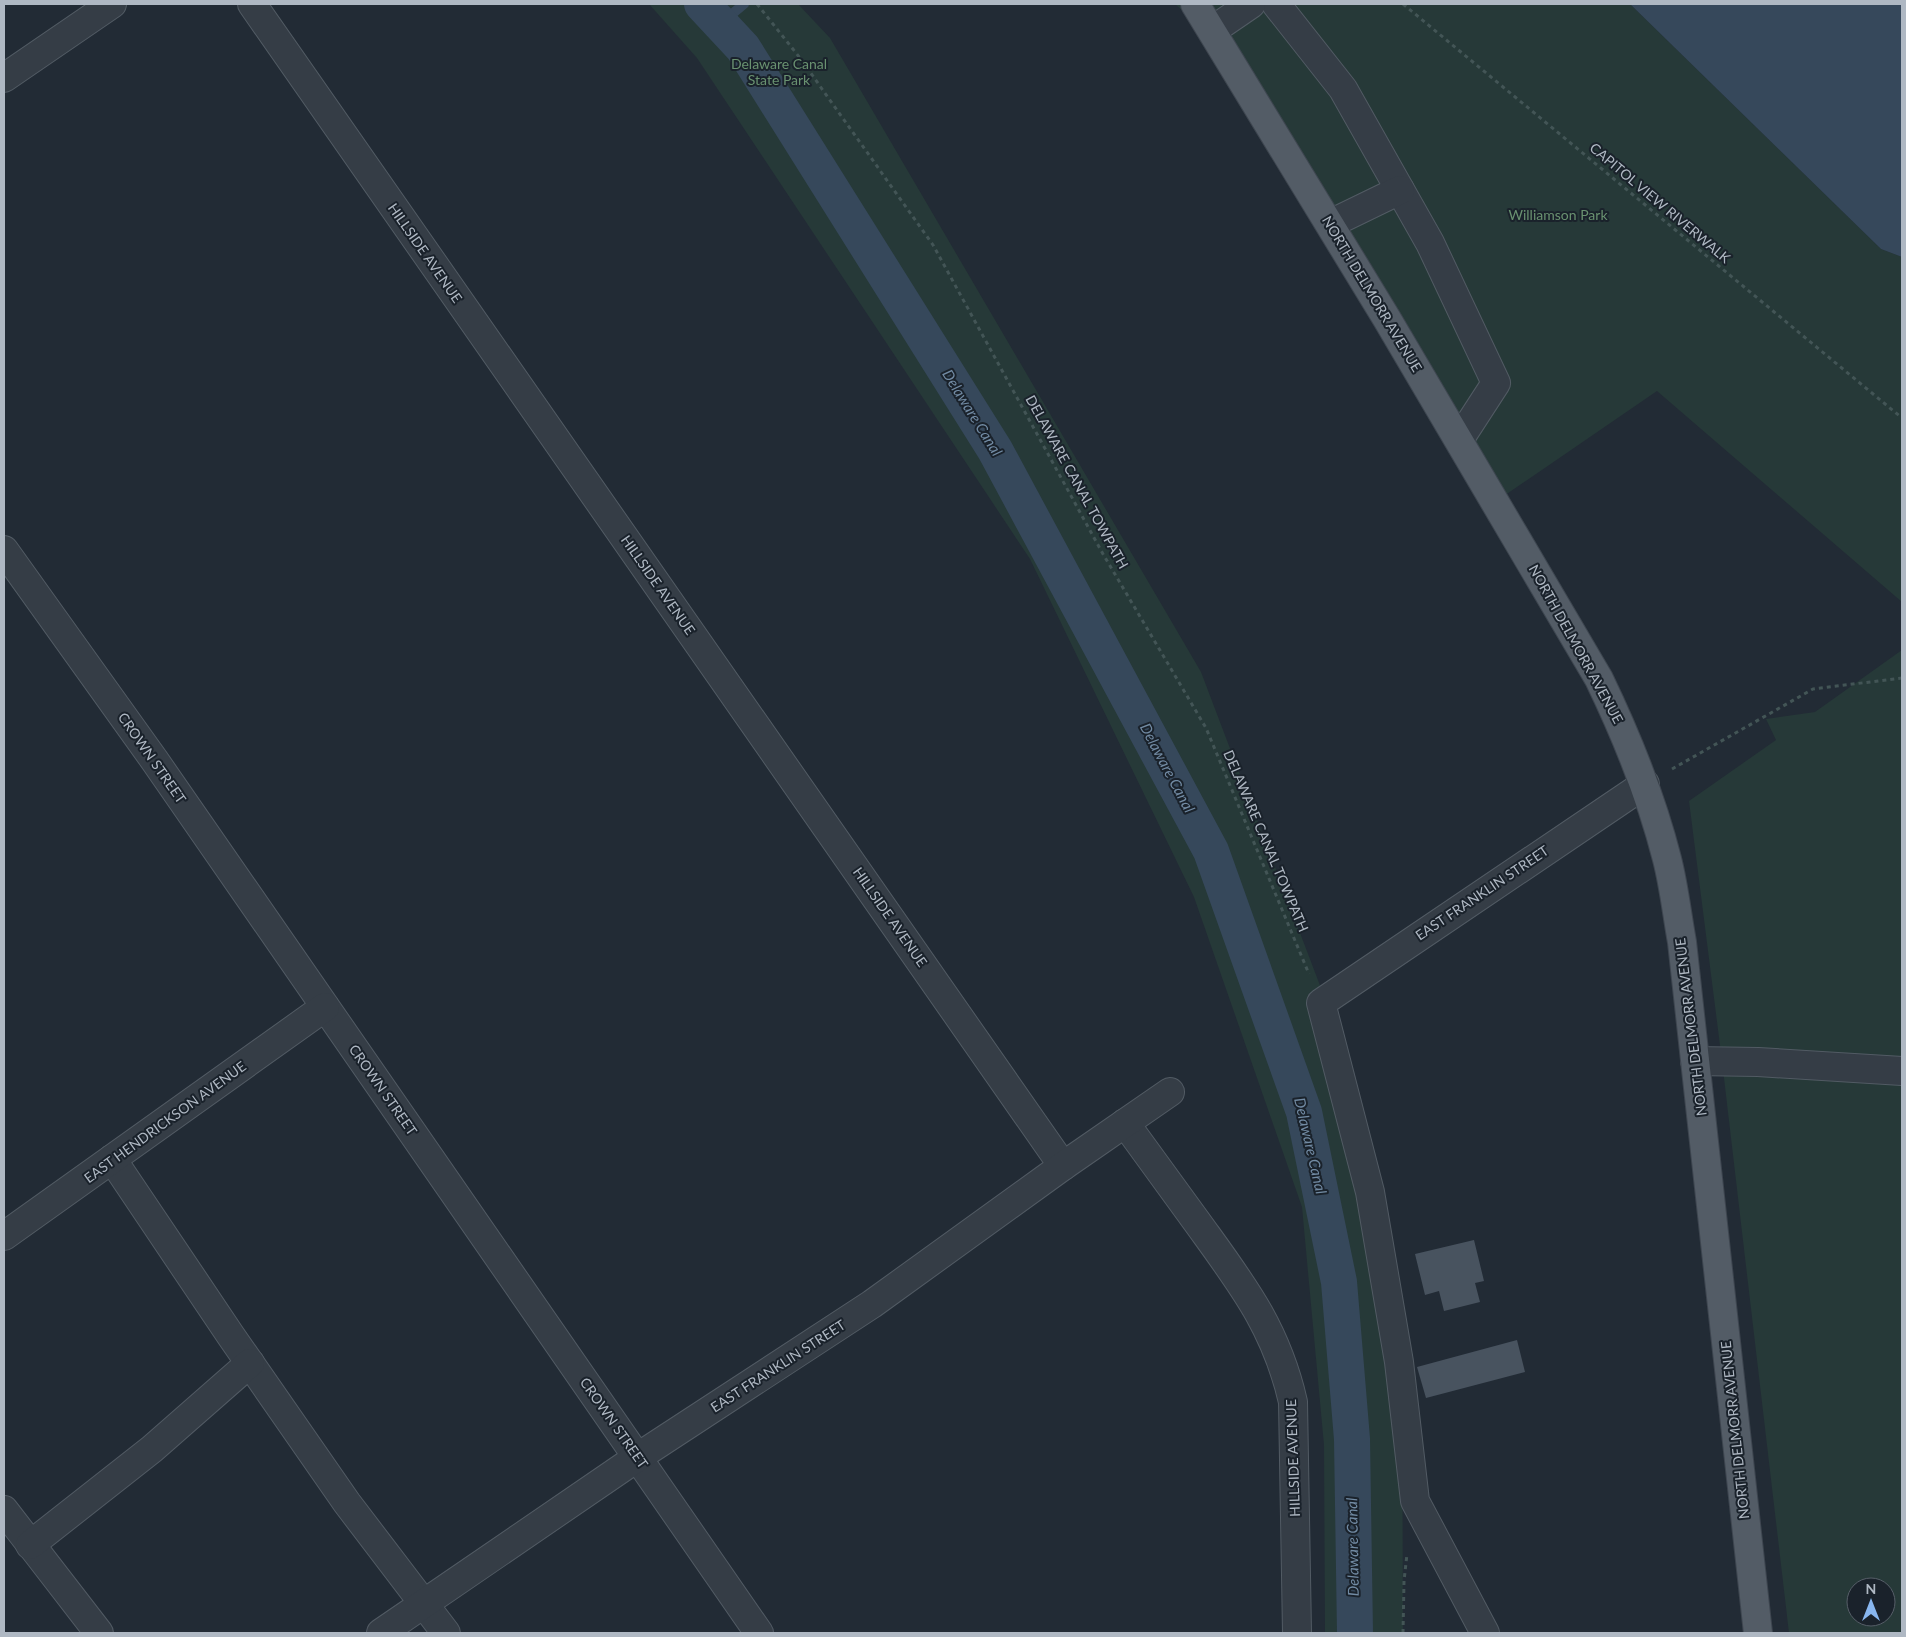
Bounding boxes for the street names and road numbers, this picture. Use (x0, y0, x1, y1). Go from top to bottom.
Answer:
street label: CAPITOL VIEW RIVERWALK (1587, 139, 1735, 267)
street label: HILLSIDE AVENUE (385, 200, 466, 306)
street label: NORTH DELMORR AVENUE (1319, 213, 1426, 375)
street label: DELAWARE CANAL TOWPATH (1022, 392, 1132, 572)
street label: HILLSIDE AVENUE (618, 532, 699, 638)
street label: NORTH DELMORR AVENUE (1526, 561, 1627, 726)
street label: CROWN STREET (115, 709, 190, 807)
street label: DELAWARE CANAL TOWPATH (1220, 747, 1313, 934)
street label: EAST FRANKLIN STREET (1412, 841, 1552, 944)
street label: HILLSIDE AVENUE (850, 864, 931, 970)
street label: NORTH DELMORR AVENUE (1671, 937, 1710, 1117)
street label: CROWN STREET (346, 1041, 421, 1139)
street label: EAST HENDRICKSON AVENUE (80, 1057, 249, 1186)
street label: EAST FRANKLIN STREET (707, 1315, 849, 1416)
street label: NORTH DELMORR AVENUE (1717, 1340, 1752, 1520)
street label: CROWN STREET (577, 1374, 652, 1472)
street label: HILLSIDE AVENUE (1282, 1399, 1303, 1517)

